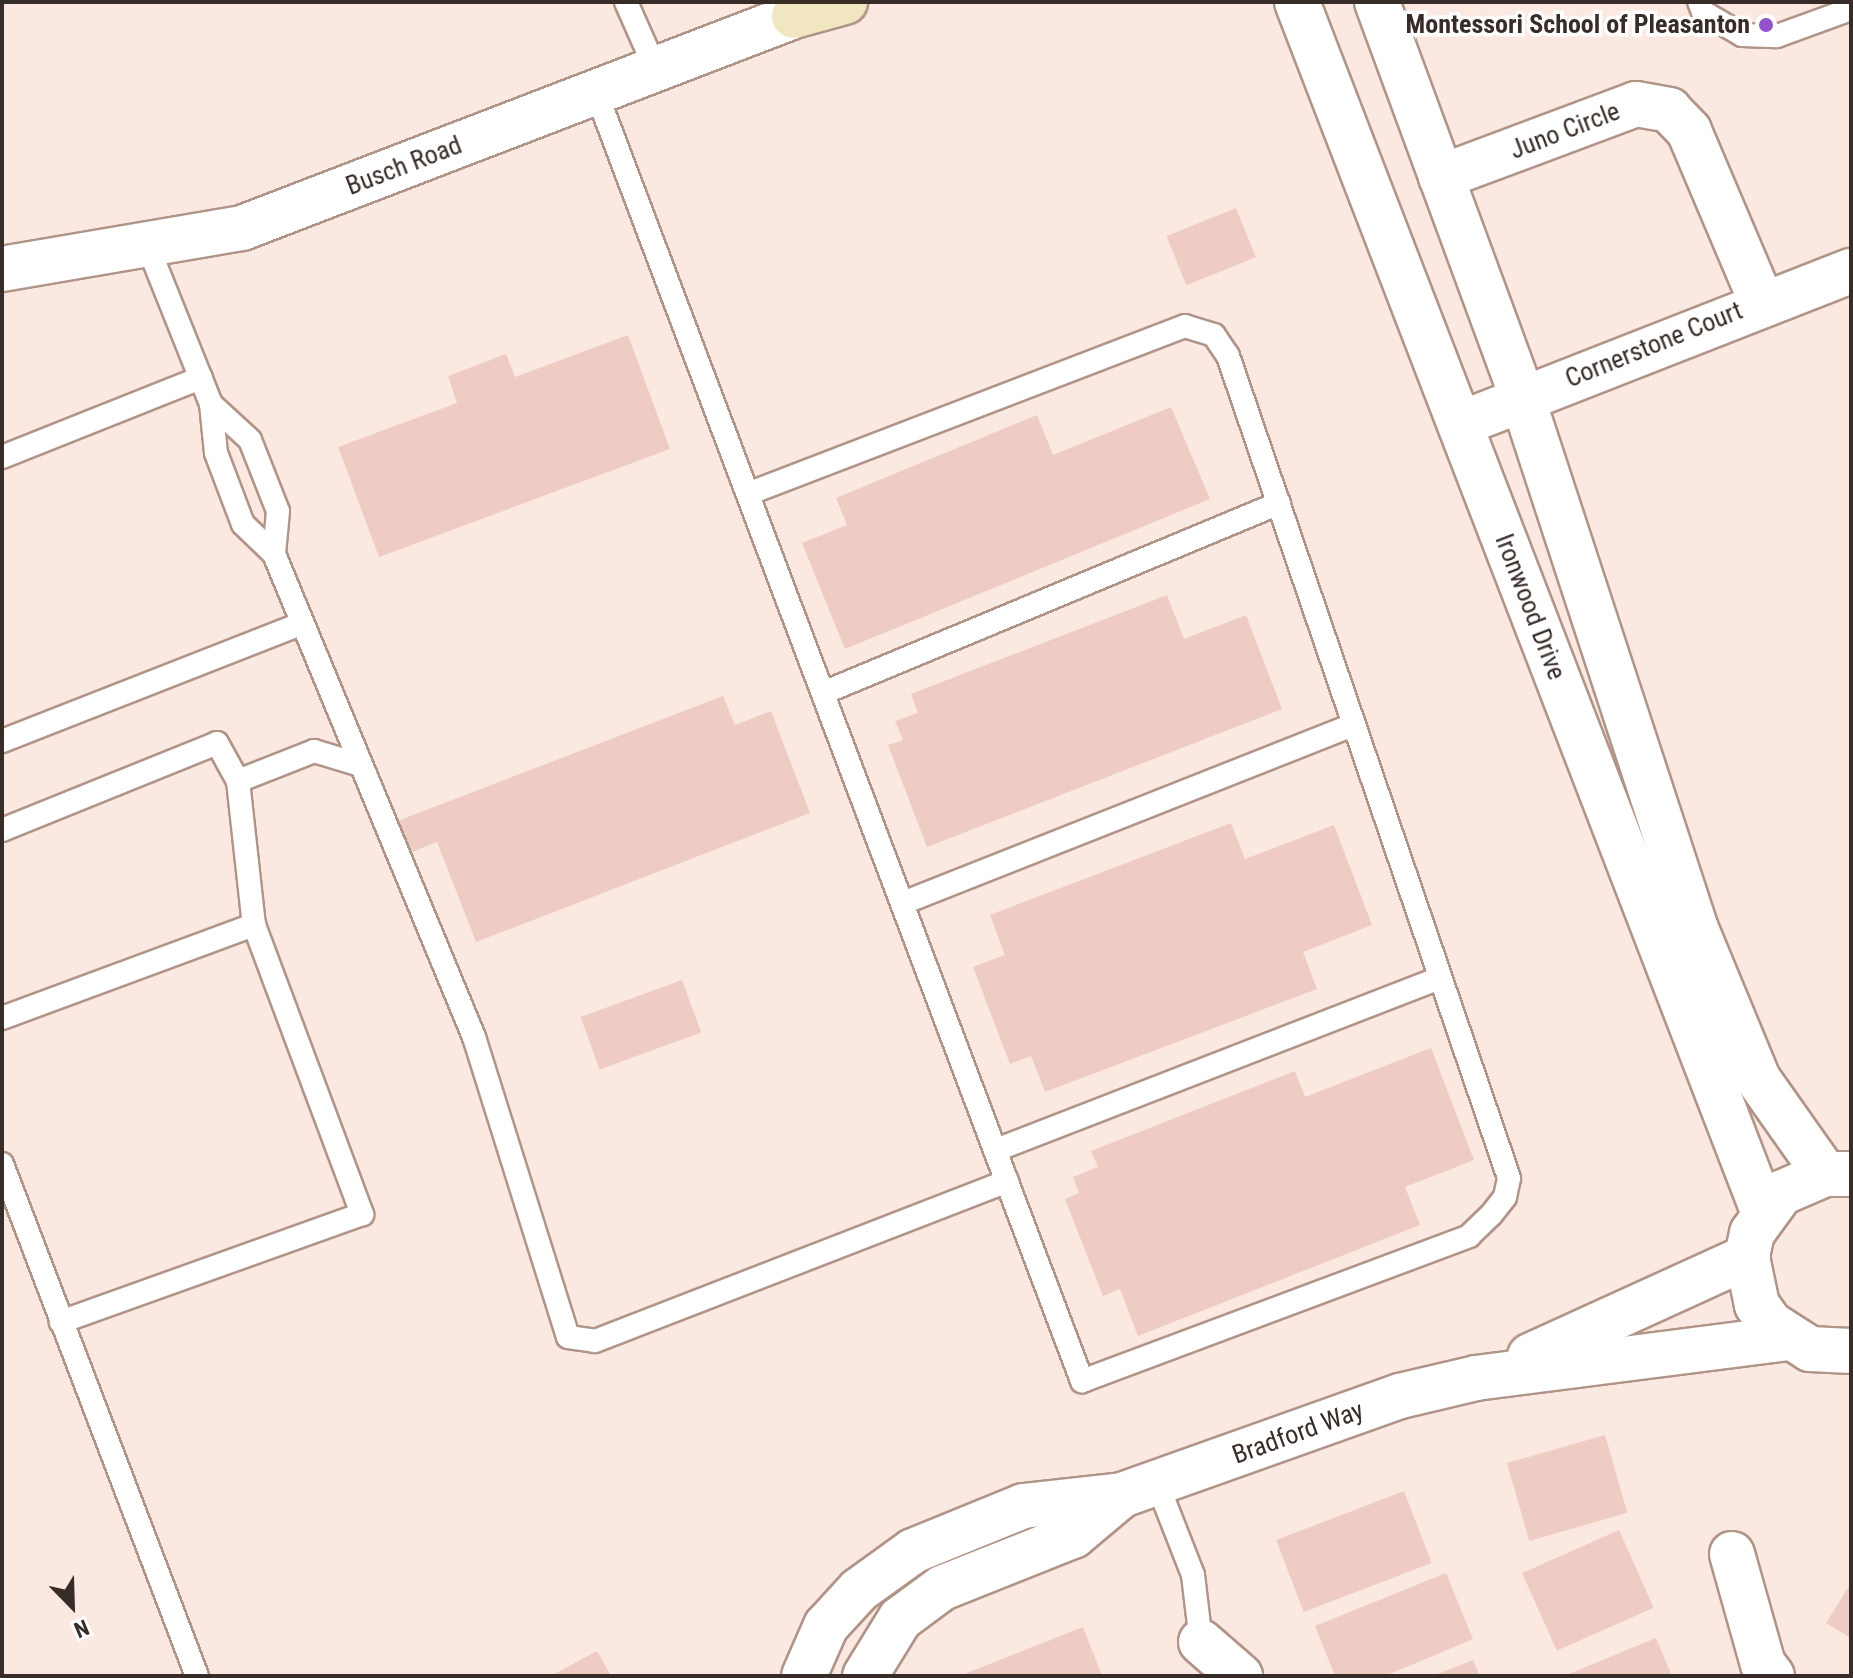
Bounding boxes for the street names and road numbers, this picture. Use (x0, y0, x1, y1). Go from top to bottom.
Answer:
street label: Juno Circle (1506, 96, 1624, 166)
street label: Busch Road (342, 130, 466, 202)
street label: Cornerstone Court (1561, 295, 1747, 395)
street label: Ironwood Drive (1488, 530, 1572, 684)
street label: Bradford Way (1228, 1395, 1368, 1471)

